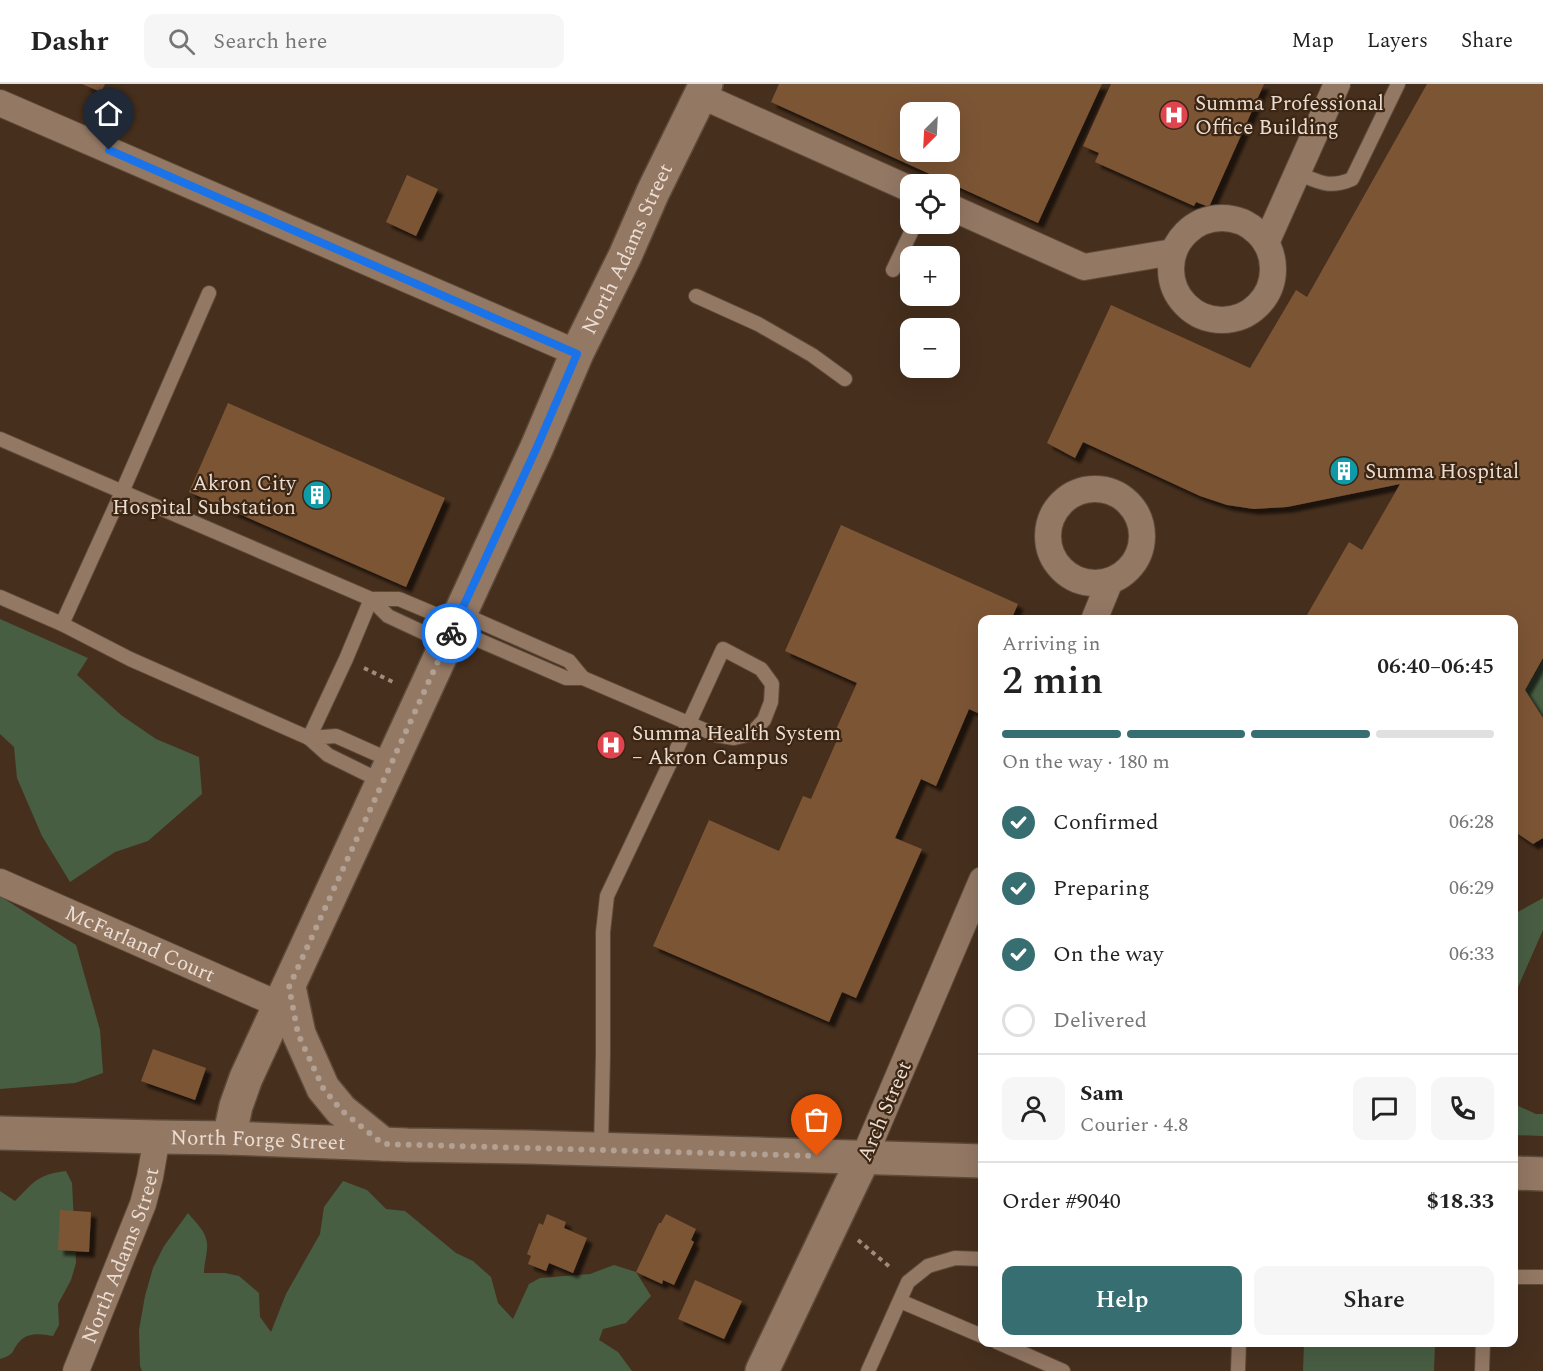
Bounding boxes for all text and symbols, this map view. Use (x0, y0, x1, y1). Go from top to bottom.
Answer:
search box (144, 14, 564, 68)
text: Dashr (30, 20, 108, 63)
icon: search (165, 25, 198, 58)
text: Search here (213, 25, 327, 58)
text: Map (1292, 25, 1334, 57)
text: Layers (1367, 25, 1428, 57)
text: Share (1461, 25, 1513, 57)
pin (83, 88, 134, 150)
place label: Summa Professional Office Building (1195, 88, 1384, 144)
icon: home (92, 97, 125, 130)
hospital icon: Summa Professional Office Building (1158, 99, 1190, 131)
north arrow (900, 102, 960, 162)
map controls (900, 102, 960, 378)
street label: North Adams Street (573, 158, 682, 341)
button: locate (900, 174, 960, 234)
button: + (900, 246, 960, 306)
button: − (900, 318, 960, 378)
building icon: Summa Hospital (1328, 455, 1360, 487)
place label: Summa Hospital (1365, 456, 1519, 488)
place label: Akron City Hospital Substation (112, 468, 297, 524)
building icon: Akron City Hospital Substation (301, 479, 333, 511)
courier (421, 603, 481, 663)
icon: bike (435, 617, 468, 650)
text: Arriving in (1002, 629, 1100, 659)
text: 06:40–06:45 (1377, 650, 1494, 683)
text: 2 min (1002, 652, 1103, 711)
place label: Summa Health System – Akron Campus (632, 718, 841, 774)
hospital icon: Summa Health System – Akron Campus (595, 729, 627, 761)
text: On the way · 180 m (1002, 747, 1170, 777)
icon: check (1002, 806, 1035, 839)
text: Confirmed (1053, 806, 1159, 839)
text: 06:28 (1449, 807, 1494, 837)
icon: check (1002, 872, 1035, 905)
text: Preparing (1053, 872, 1150, 905)
text: 06:29 (1449, 873, 1494, 903)
street label: McFarland Court (59, 897, 220, 992)
icon: check (1002, 938, 1035, 971)
text: On the way (1053, 938, 1164, 971)
text: 06:33 (1449, 939, 1494, 969)
text: Delivered (1053, 1004, 1147, 1037)
street label: Arch Street (849, 1056, 921, 1167)
button: person (1002, 1077, 1065, 1140)
text: Sam (1080, 1077, 1124, 1110)
button: chat (1353, 1077, 1416, 1140)
button: phone (1431, 1077, 1494, 1140)
pin (791, 1094, 842, 1156)
icon: bag (800, 1103, 833, 1136)
text: Courier · 4.8 (1080, 1110, 1188, 1140)
street label: North Forge Street (170, 1122, 346, 1160)
street label: North Adams Street (74, 1165, 168, 1349)
text: Order #9040 (1002, 1185, 1121, 1218)
text: $18.33 (1426, 1185, 1494, 1218)
button: Help (1002, 1266, 1242, 1335)
button: Share (1254, 1266, 1494, 1335)

